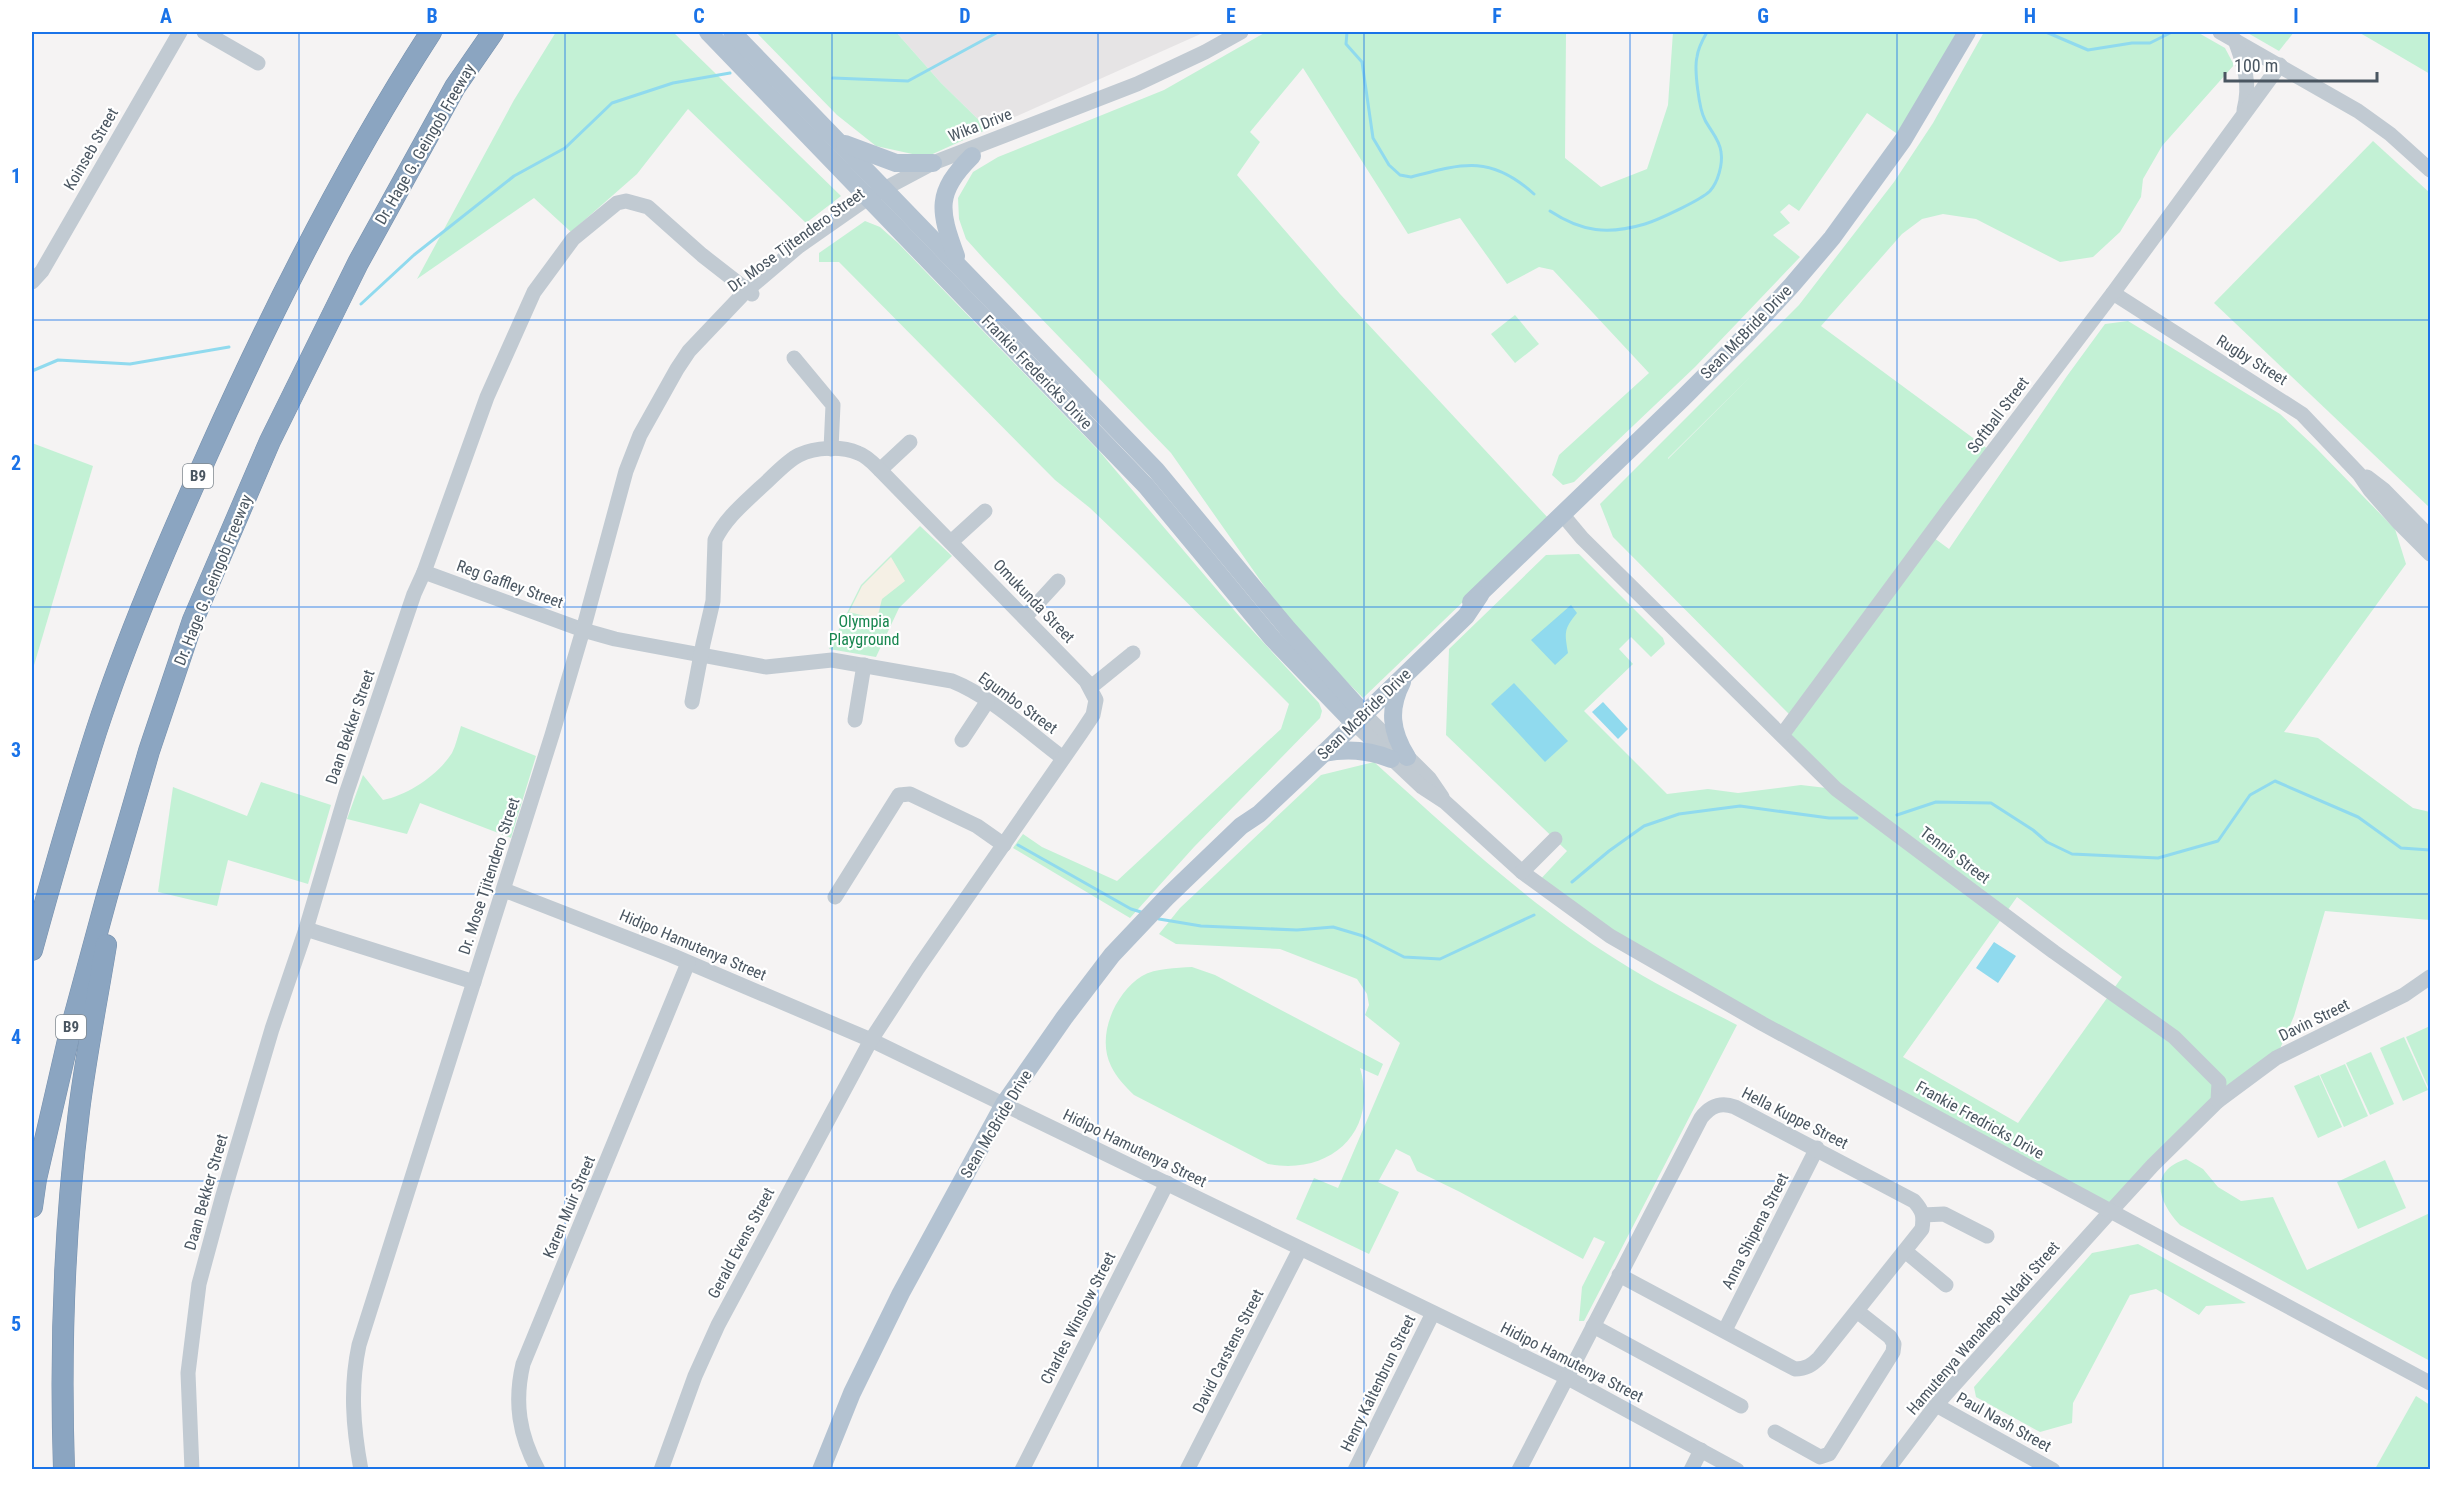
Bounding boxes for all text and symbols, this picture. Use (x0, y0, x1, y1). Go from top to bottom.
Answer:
text: A (160, 4, 172, 28)
text: B (426, 4, 438, 28)
text: C (693, 4, 705, 28)
text: D (959, 4, 971, 28)
text: E (1226, 4, 1236, 28)
text: F (1492, 4, 1502, 28)
text: G (1757, 4, 1769, 28)
text: H (2024, 4, 2036, 28)
text: I (2293, 4, 2299, 28)
scale bar (2225, 45, 2376, 83)
text: 100 m (2234, 55, 2278, 76)
street label: Dr. Hage G. Geingob Freeway (371, 60, 479, 228)
street label: Koinseb Street (60, 104, 122, 194)
street label: Wika Drive (946, 104, 1014, 146)
text: 1 (11, 164, 21, 188)
street label: Dr. Mose Tjitendero Street (724, 184, 868, 296)
street label: Sean McBride Drive (1697, 281, 1795, 383)
street label: Frankie Fredericks Drive (978, 311, 1096, 433)
street label: Rugby Street (2213, 331, 2291, 389)
street label: Softball Street (1963, 373, 2033, 457)
text: 2 (11, 451, 21, 475)
road number: B9 (183, 464, 213, 488)
street label: Dr. Hage G. Geingob Freeway (170, 491, 256, 668)
street label: Omukunda Street (989, 555, 1079, 647)
street label: Reg Gaffley Street (454, 556, 566, 612)
park label: Olympia Playground (829, 612, 899, 649)
street label: Sean McBride Drive (1313, 665, 1415, 763)
street label: Daan Bekker Street (321, 667, 379, 787)
street label: Egumbo Street (975, 668, 1061, 738)
text: 3 (11, 738, 21, 762)
street label: Dr. Mose Tjitendero Street (455, 795, 523, 957)
street label: Tennis Street (1916, 823, 1994, 888)
street label: Hidipo Hamutenya Street (617, 905, 769, 985)
street label: Davin Street (2276, 995, 2353, 1045)
road number: B9 (56, 1015, 86, 1039)
text: 4 (11, 1025, 21, 1049)
street label: Sean McBride Drive (956, 1067, 1036, 1181)
street label: Frankie Fredricks Drive (1913, 1077, 2047, 1163)
street label: Hella Kuppe Street (1739, 1083, 1852, 1153)
street label: Hidipo Hamutenya Street (1060, 1105, 1210, 1191)
street label: Daan Bekker Street (180, 1131, 232, 1252)
street label: Karen Muir Street (539, 1153, 599, 1261)
street label: Anna Shipena Street (1718, 1170, 1793, 1292)
street label: Gerald Evens Street (704, 1184, 778, 1302)
street label: Hamutenya Wanahepo Ndadi Street (1903, 1237, 2064, 1419)
street label: Charles Winslow Street (1036, 1249, 1120, 1387)
street label: David Carstens Street (1189, 1286, 1267, 1416)
street label: Henry Kaltenbrun Street (1337, 1311, 1420, 1455)
text: 5 (11, 1312, 21, 1336)
street label: Hidipo Hamutenya Street (1498, 1318, 1647, 1406)
street label: Paul Nash Street (1953, 1388, 2055, 1456)

